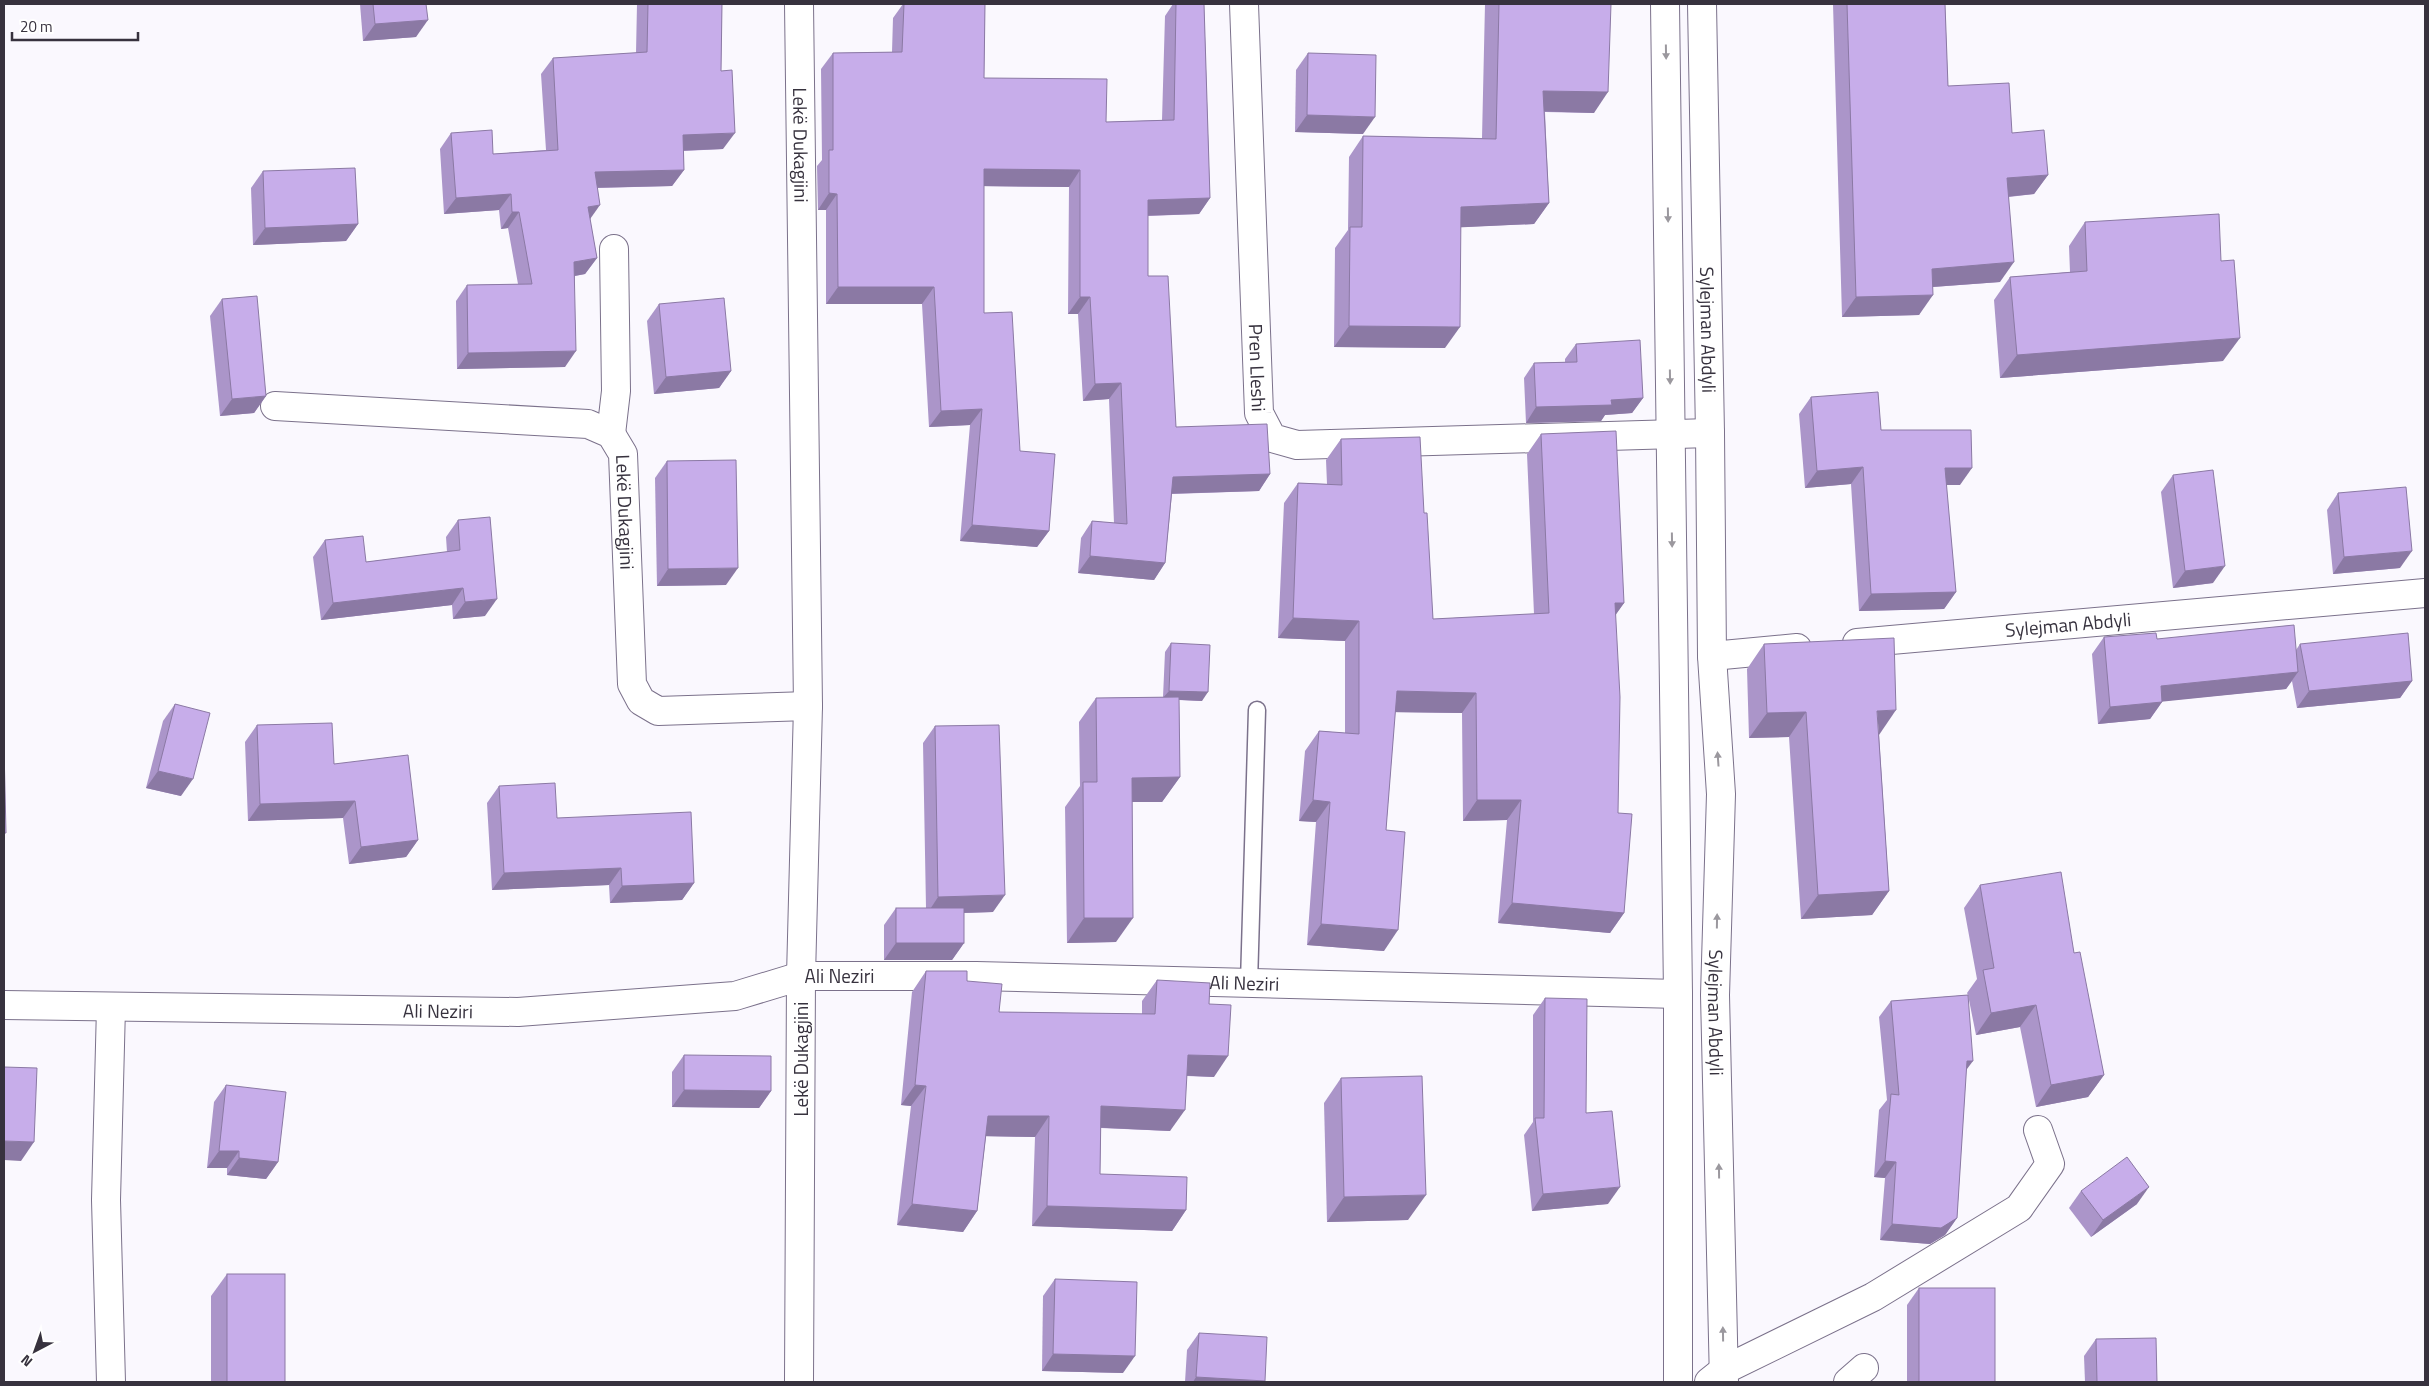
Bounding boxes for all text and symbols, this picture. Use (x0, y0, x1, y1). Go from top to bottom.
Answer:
scale bar (12, 10, 139, 42)
text: 20 m (20, 15, 53, 38)
one-way arrow (1662, 45, 1670, 61)
street label: Lekë Dukagjini (786, 87, 817, 203)
one-way arrow (1664, 207, 1672, 223)
street label: Sylejman Abdyli (1693, 266, 1724, 393)
street label: Pren Lleshi (1242, 323, 1274, 412)
one-way arrow (1666, 370, 1674, 386)
street label: Lekë Dukagjini (609, 454, 643, 570)
one-way arrow (1668, 532, 1676, 548)
street label: Sylejman Abdyli (2004, 604, 2132, 644)
one-way arrow (1714, 750, 1722, 766)
one-way arrow (1713, 913, 1721, 929)
street label: Sylejman Abdyli (1701, 949, 1732, 1076)
street label: Ali Neziri (804, 961, 874, 990)
street label: Ali Neziri (1209, 967, 1280, 998)
street label: Ali Neziri (403, 995, 473, 1025)
street label: Lekë Dukagjini (786, 1002, 815, 1116)
one-way arrow (1715, 1163, 1723, 1179)
one-way arrow (1719, 1325, 1727, 1341)
north arrow (10, 1326, 60, 1376)
text: N (16, 1350, 37, 1372)

